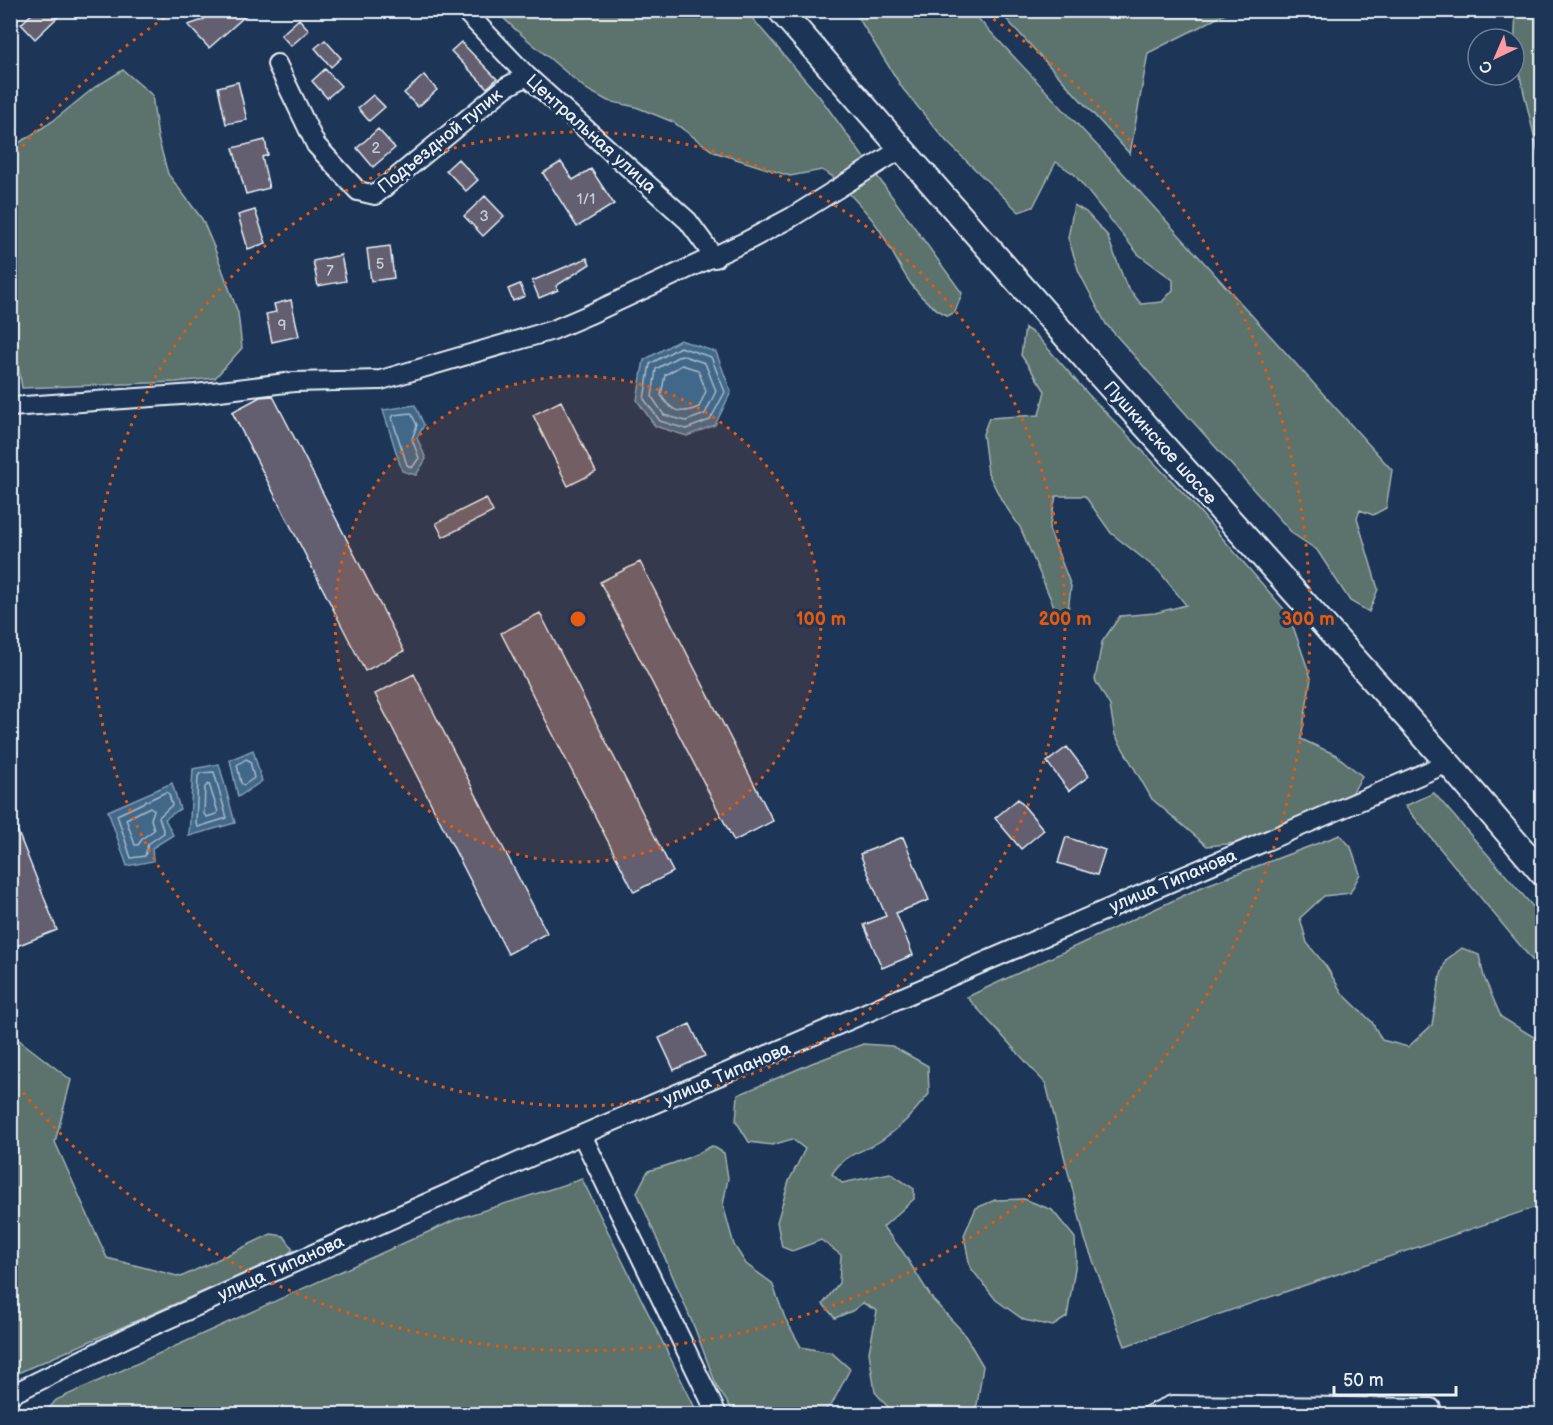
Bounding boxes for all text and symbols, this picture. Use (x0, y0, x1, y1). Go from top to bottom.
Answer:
north arrow (1466, 27, 1526, 87)
text: С (1476, 56, 1497, 77)
street label: Центральная улица (522, 70, 661, 198)
street label: Подъездной тупик (373, 84, 507, 198)
house number: 2 (372, 139, 381, 158)
house number: 1/1 (577, 190, 595, 209)
house number: 3 (479, 207, 489, 226)
house number: 5 (376, 255, 384, 274)
house number: 7 (326, 262, 334, 281)
house number: 9 (278, 316, 286, 335)
street label: Пушкинское шоссе (1099, 377, 1221, 509)
centre of rings (568, 609, 588, 629)
text: 100 m (796, 609, 846, 630)
text: 200 m (1038, 609, 1092, 630)
text: 300 m (1281, 609, 1335, 630)
street label: улица Типанова (1106, 845, 1240, 917)
street label: улица Типанова (660, 1038, 794, 1110)
street label: улица Типанова (215, 1231, 348, 1305)
scale bar (1334, 1359, 1456, 1397)
text: 50 m (1343, 1370, 1384, 1391)

